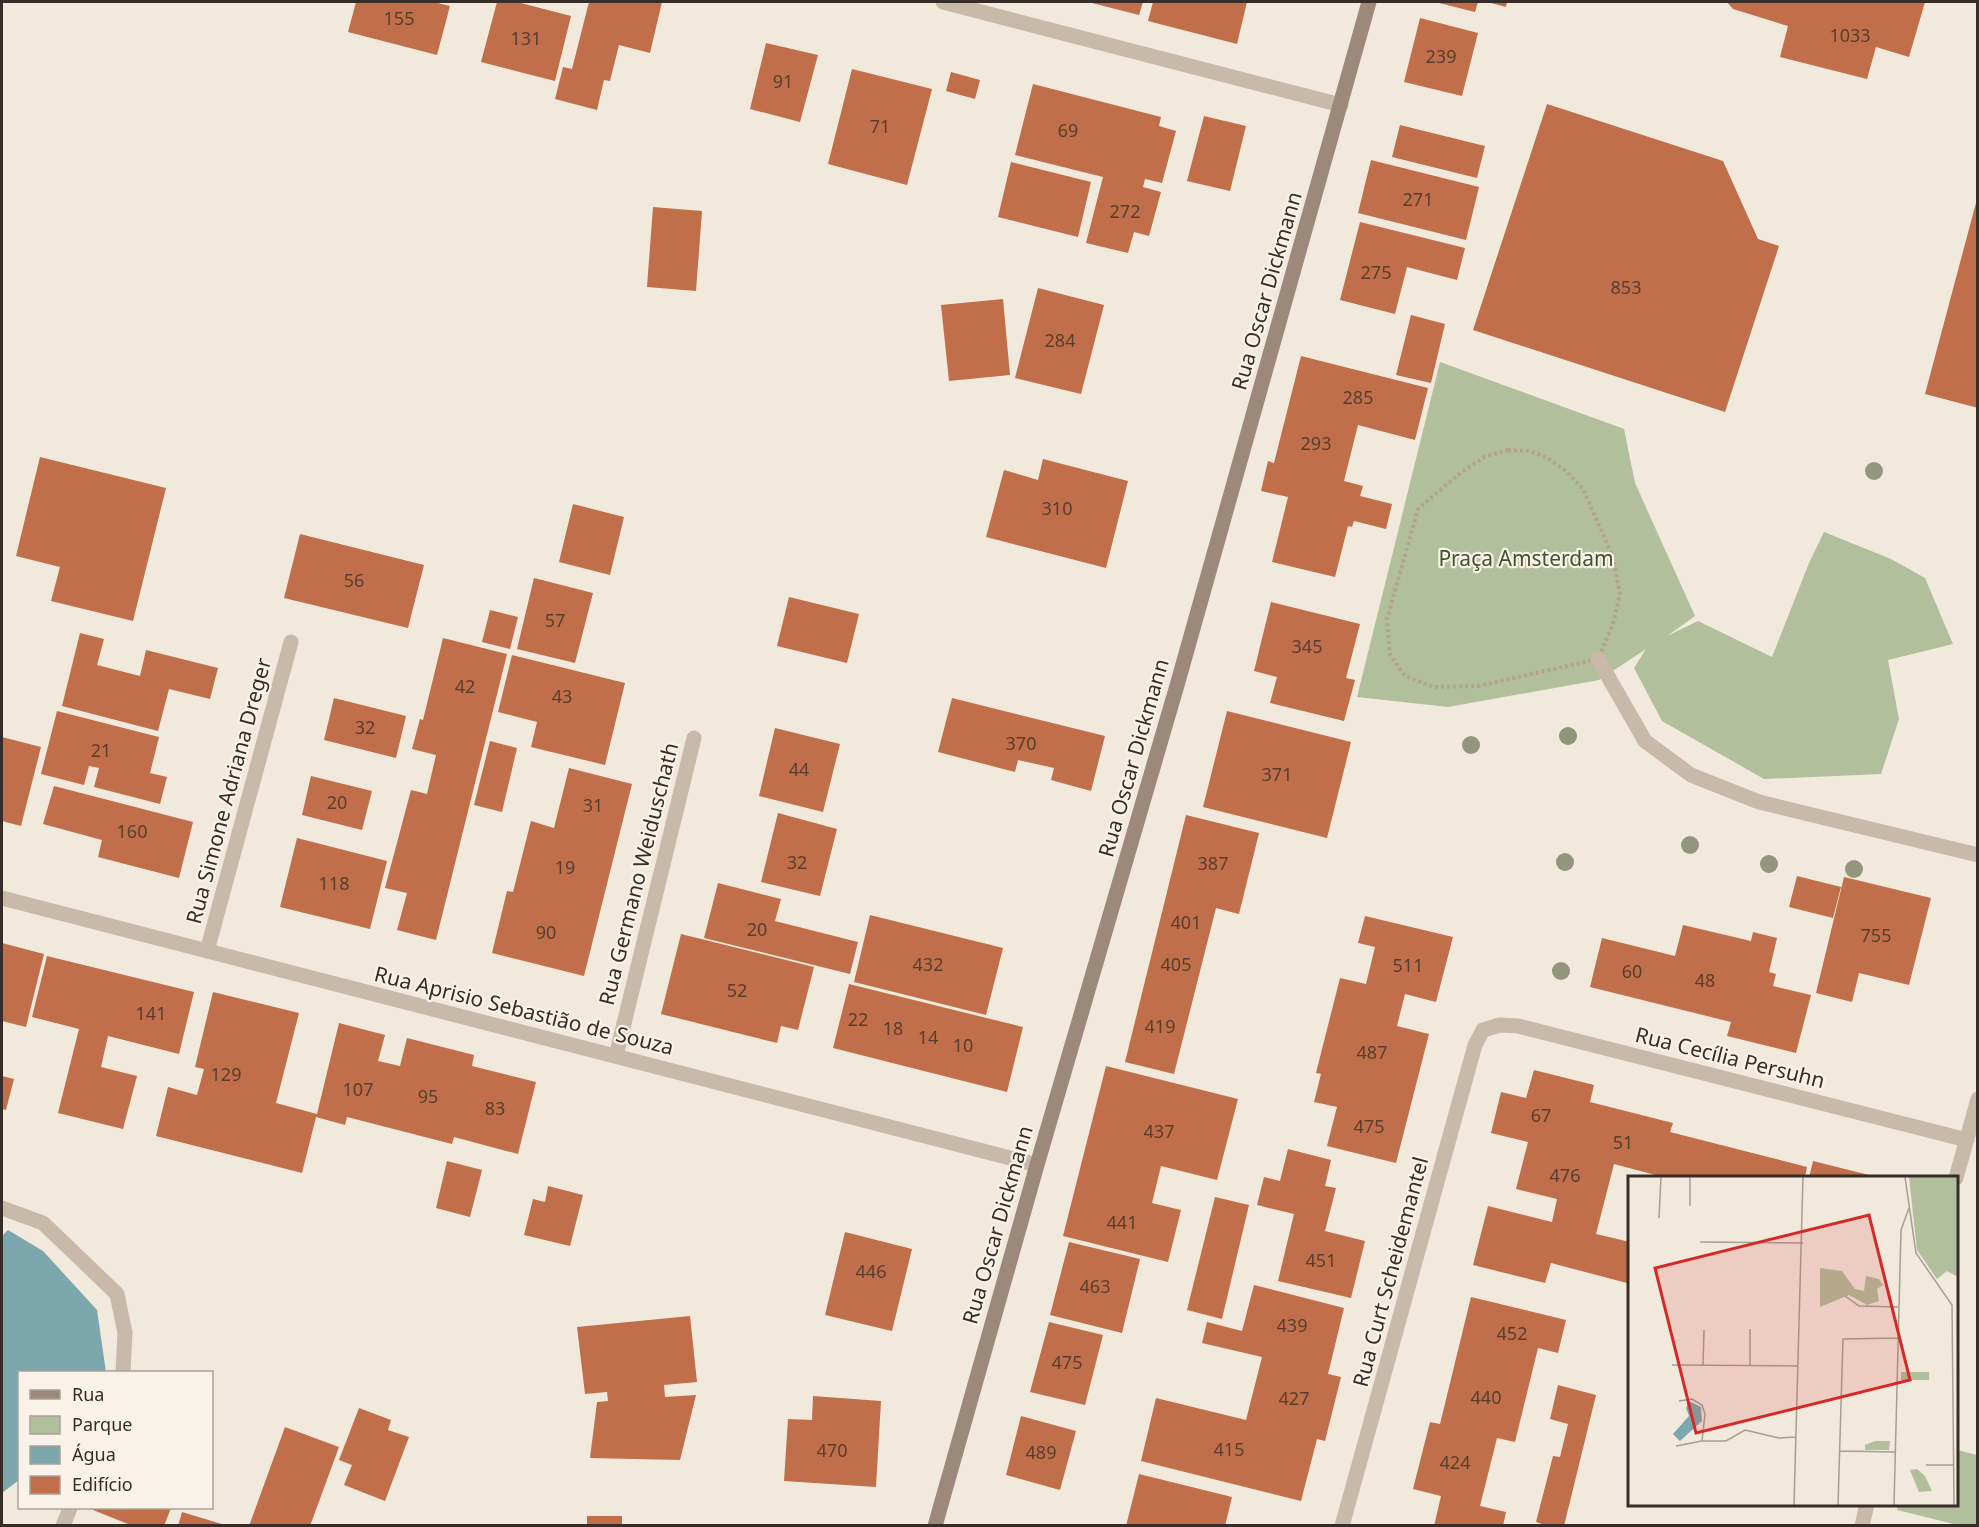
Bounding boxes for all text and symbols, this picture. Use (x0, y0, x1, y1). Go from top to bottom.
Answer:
house number: 155 (384, 6, 414, 30)
house number: 1033 (1829, 23, 1871, 47)
house number: 131 (511, 26, 541, 50)
house number: 239 (1426, 44, 1456, 68)
house number: 91 (773, 69, 793, 93)
house number: 71 (870, 114, 890, 138)
house number: 69 (1058, 118, 1078, 142)
house number: 271 (1403, 187, 1433, 211)
street label: Rua Oscar Dickmann (1224, 188, 1308, 393)
house number: 272 (1110, 199, 1140, 223)
house number: 275 (1361, 260, 1391, 284)
house number: 853 (1611, 275, 1641, 299)
house number: 284 (1045, 328, 1075, 352)
house number: 285 (1343, 385, 1373, 409)
house number: 293 (1301, 431, 1331, 455)
house number: 310 (1042, 496, 1072, 520)
park label: Praça Amsterdam (1438, 544, 1614, 572)
house number: 56 (344, 568, 364, 592)
house number: 57 (545, 608, 565, 632)
house number: 345 (1292, 634, 1322, 658)
street label: Rua Simone Adriana Dreger (179, 654, 277, 927)
street label: Rua Oscar Dickmann (1091, 655, 1175, 860)
house number: 42 (455, 674, 475, 698)
house number: 43 (552, 684, 572, 708)
house number: 32 (355, 715, 375, 739)
house number: 370 (1006, 731, 1036, 755)
house number: 21 (91, 738, 111, 762)
street label: Rua Germano Weiduschath (592, 740, 684, 1008)
house number: 44 (789, 757, 809, 781)
house number: 371 (1262, 762, 1292, 786)
house number: 20 (327, 790, 347, 814)
house number: 31 (583, 793, 603, 817)
house number: 160 (117, 819, 147, 843)
house number: 32 (787, 850, 807, 874)
house number: 387 (1198, 851, 1228, 875)
house number: 19 (555, 855, 575, 879)
house number: 118 (319, 871, 349, 895)
house number: 401 (1171, 910, 1201, 934)
house number: 20 (747, 917, 767, 941)
house number: 90 (536, 920, 556, 944)
house number: 755 (1861, 923, 1891, 947)
house number: 432 (913, 952, 943, 976)
house number: 405 (1161, 952, 1191, 976)
house number: 511 (1393, 953, 1423, 977)
street label: Rua Aprisio Sebastião de Souza (372, 959, 677, 1061)
house number: 60 (1622, 959, 1642, 983)
house number: 48 (1695, 968, 1715, 992)
house number: 52 (727, 978, 747, 1002)
house number: 141 (136, 1001, 166, 1025)
house number: 22 (848, 1007, 868, 1031)
house number: 419 (1145, 1014, 1175, 1038)
house number: 18 (883, 1016, 903, 1040)
street label: Rua Cecília Persuhn (1633, 1020, 1828, 1094)
house number: 14 (918, 1025, 938, 1049)
house number: 10 (953, 1033, 973, 1057)
house number: 487 (1357, 1040, 1387, 1064)
house number: 129 (211, 1062, 241, 1086)
house number: 107 (343, 1077, 373, 1101)
house number: 95 (418, 1084, 438, 1108)
house number: 83 (485, 1096, 505, 1120)
house number: 67 (1531, 1103, 1551, 1127)
house number: 475 (1354, 1114, 1384, 1138)
house number: 437 (1144, 1119, 1174, 1143)
street label: Rua Oscar Dickmann (955, 1122, 1039, 1327)
house number: 51 (1613, 1130, 1633, 1154)
street label: Rua Curt Scheidemantel (1346, 1154, 1434, 1390)
house number: 476 (1550, 1163, 1580, 1187)
inset map (1628, 1176, 1958, 1506)
house number: 441 (1107, 1210, 1137, 1234)
house number: 451 (1306, 1248, 1336, 1272)
house number: 446 (856, 1259, 886, 1283)
house number: 463 (1080, 1274, 1110, 1298)
house number: 439 (1277, 1313, 1307, 1337)
house number: 452 (1497, 1321, 1527, 1345)
house number: 475 (1052, 1350, 1082, 1374)
legend (18, 1371, 213, 1509)
text: Rua (72, 1382, 104, 1406)
house number: 440 (1471, 1385, 1501, 1409)
house number: 427 (1279, 1386, 1309, 1410)
text: Parque (72, 1412, 132, 1436)
house number: 415 (1214, 1437, 1244, 1461)
house number: 470 (817, 1438, 847, 1462)
house number: 489 (1026, 1440, 1056, 1464)
text: Água (72, 1442, 116, 1466)
house number: 424 (1440, 1450, 1470, 1474)
text: Edifício (72, 1472, 133, 1496)

